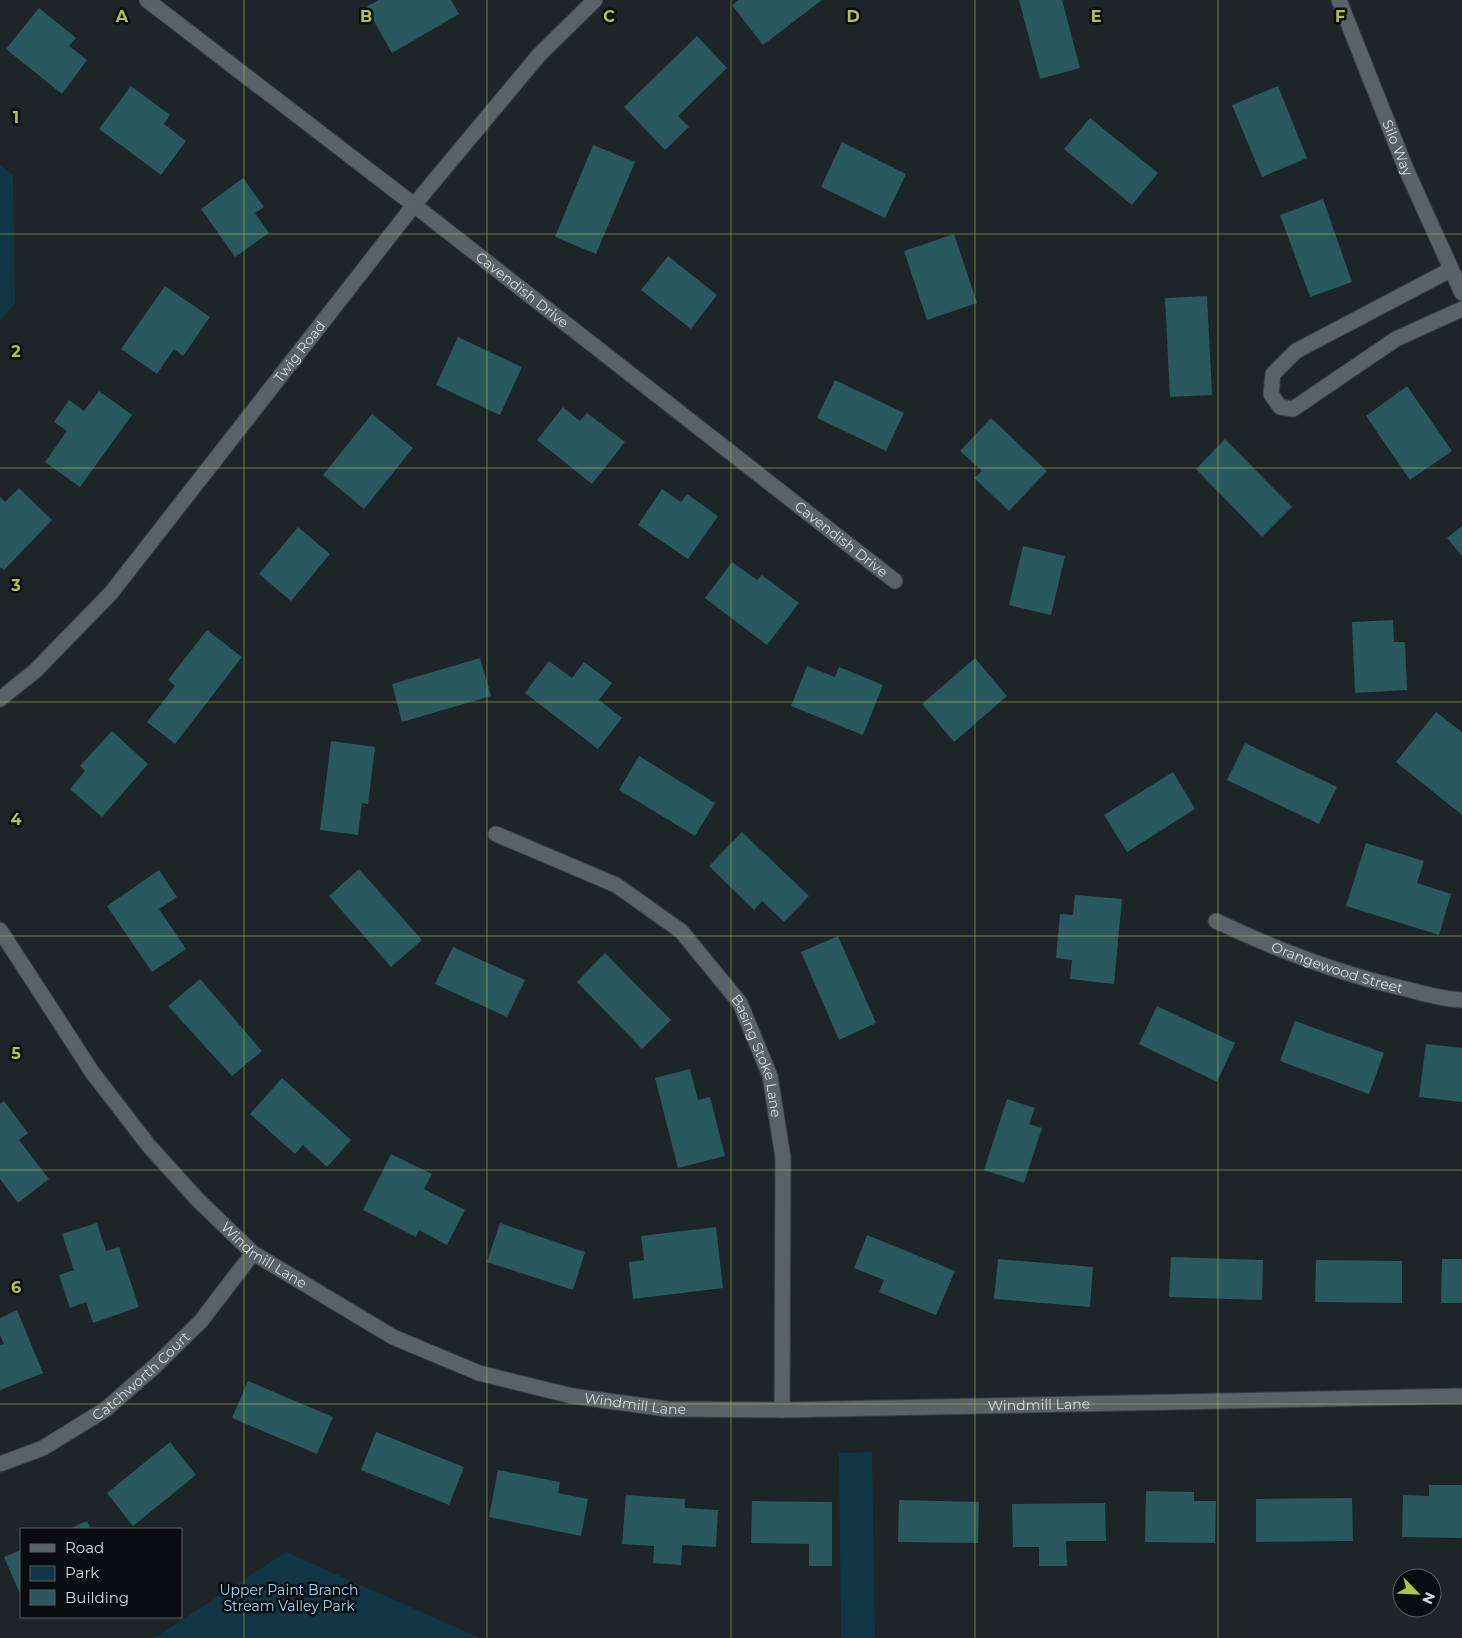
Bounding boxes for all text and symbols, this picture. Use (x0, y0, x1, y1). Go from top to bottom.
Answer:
text: A (115, 7, 129, 26)
text: B (360, 7, 372, 26)
text: C (603, 7, 615, 26)
text: D (846, 7, 860, 26)
text: E (1091, 7, 1101, 26)
text: F (1335, 7, 1345, 26)
text: 1 (13, 108, 19, 127)
street label: Silo Way (1378, 117, 1417, 179)
street label: Cavendish Drive (472, 248, 572, 332)
street label: Twig Road (270, 317, 329, 386)
text: 2 (11, 342, 21, 361)
street label: Cavendish Drive (791, 497, 891, 581)
text: 3 (10, 576, 21, 595)
text: 4 (10, 810, 22, 829)
street label: Orangewood Street (1269, 937, 1405, 997)
street label: Basing Stoke Lane (727, 990, 785, 1119)
text: 5 (11, 1044, 21, 1063)
street label: Windmill Lane (217, 1218, 310, 1292)
text: 6 (11, 1278, 21, 1297)
street label: Catchworth Court (89, 1327, 194, 1424)
street label: Windmill Lane (583, 1389, 686, 1418)
street label: Windmill Lane (987, 1395, 1090, 1415)
legend (20, 1528, 182, 1618)
text: Road (65, 1538, 104, 1557)
text: Park (65, 1563, 99, 1582)
north arrow (1392, 1568, 1442, 1618)
park label: Upper Paint Branch Stream Valley Park (219, 1581, 359, 1615)
text: Building (65, 1588, 129, 1607)
text: N (1418, 1589, 1439, 1607)

